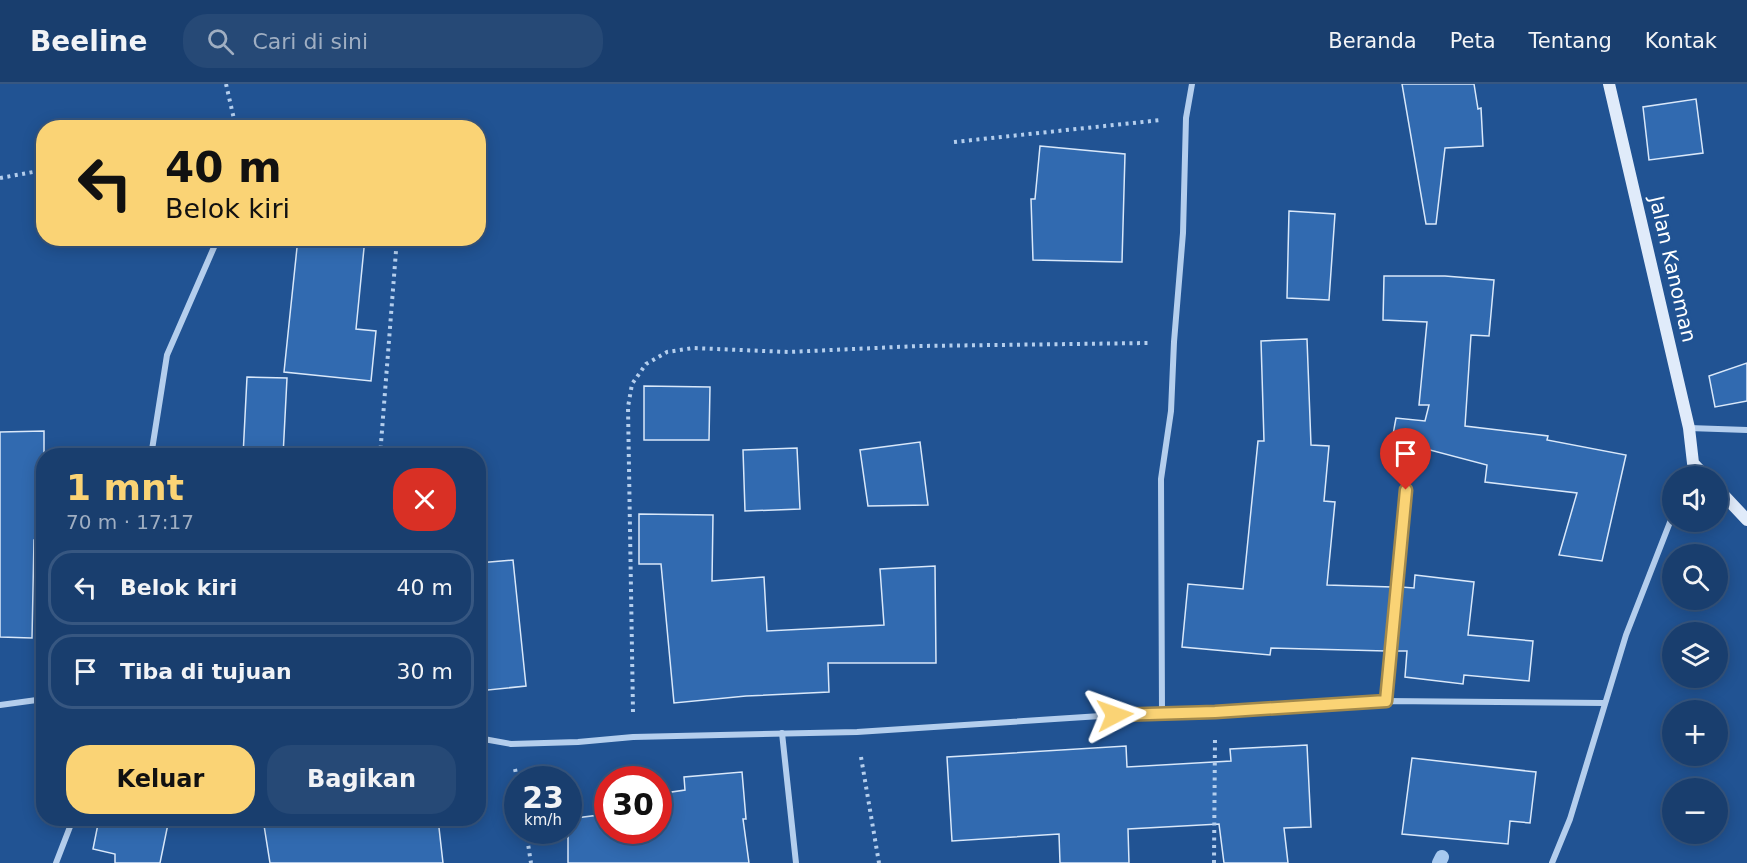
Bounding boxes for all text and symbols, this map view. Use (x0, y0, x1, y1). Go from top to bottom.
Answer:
search box (183, 14, 603, 68)
text: Beeline (30, 25, 147, 58)
icon: search (204, 25, 237, 58)
text: Cari di sini (252, 29, 368, 54)
text: Beranda (1328, 29, 1417, 53)
text: Peta (1450, 29, 1496, 53)
text: Tentang (1529, 29, 1612, 53)
text: Kontak (1645, 29, 1717, 53)
text: 40 m (165, 143, 282, 192)
icon: left (66, 144, 144, 222)
street label: Jalan Kanoman (1644, 192, 1701, 344)
text: Belok kiri (165, 193, 290, 224)
pin (1380, 428, 1431, 490)
icon: arrive (1389, 437, 1422, 470)
map controls (1662, 466, 1728, 844)
button: sound (1662, 466, 1728, 532)
text: 1 mnt (66, 467, 184, 508)
button: close (393, 468, 456, 531)
text: 70 m · 17:17 (66, 510, 194, 534)
button: search (1662, 544, 1728, 610)
icon: left (69, 571, 102, 604)
text: Belok kiri (120, 575, 237, 600)
text: 40 m (397, 575, 453, 600)
button: layers (1662, 622, 1728, 688)
icon: arrive (69, 655, 102, 688)
text: Tiba di tujuan (120, 659, 292, 684)
text: 30 m (397, 659, 453, 684)
position arrow (1083, 683, 1147, 747)
button: + (1662, 700, 1728, 766)
button: Keluar (66, 745, 255, 814)
button: Bagikan (267, 745, 456, 814)
speed limit sign: 30 (594, 766, 672, 844)
button: − (1662, 778, 1728, 844)
text: 23 (522, 780, 564, 815)
text: km/h (524, 811, 562, 829)

